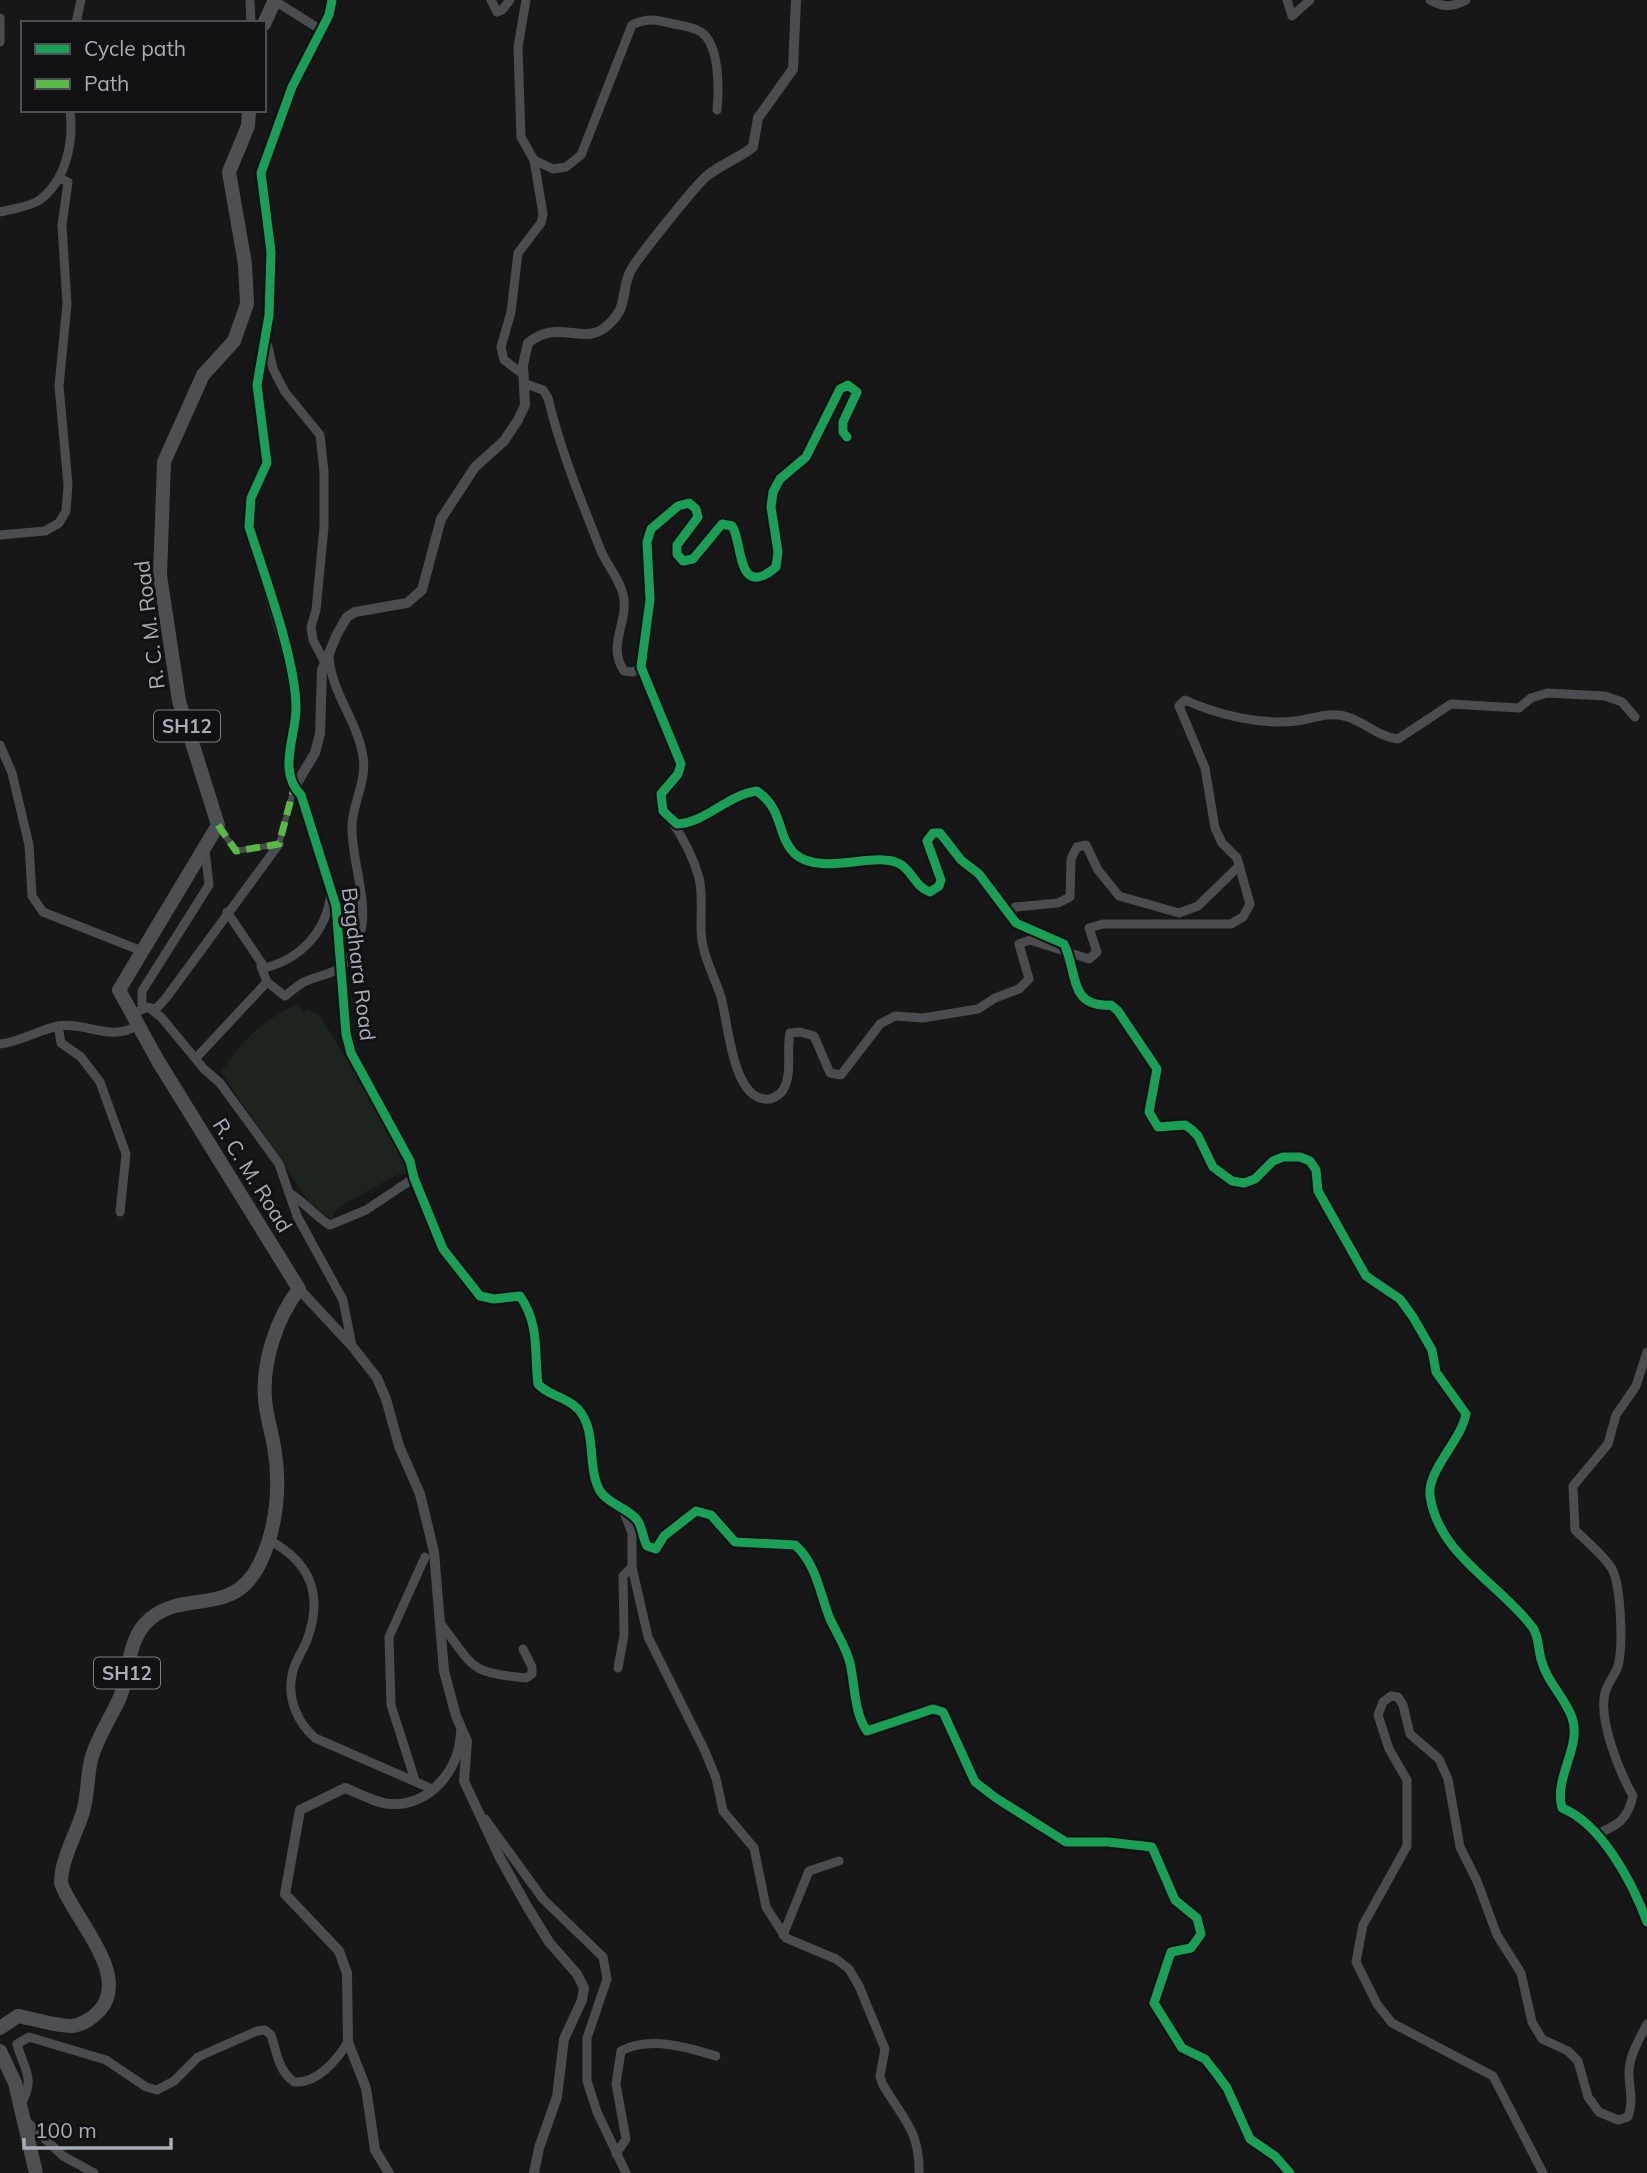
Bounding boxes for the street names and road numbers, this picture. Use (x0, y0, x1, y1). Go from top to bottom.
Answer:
street label: R. C. M. Road (128, 559, 170, 691)
road number: SH12 (154, 710, 220, 741)
street label: Bagdhara Road (337, 886, 381, 1042)
street label: R. C. M. Road (208, 1113, 298, 1237)
road number: SH12 (94, 1658, 160, 1688)

